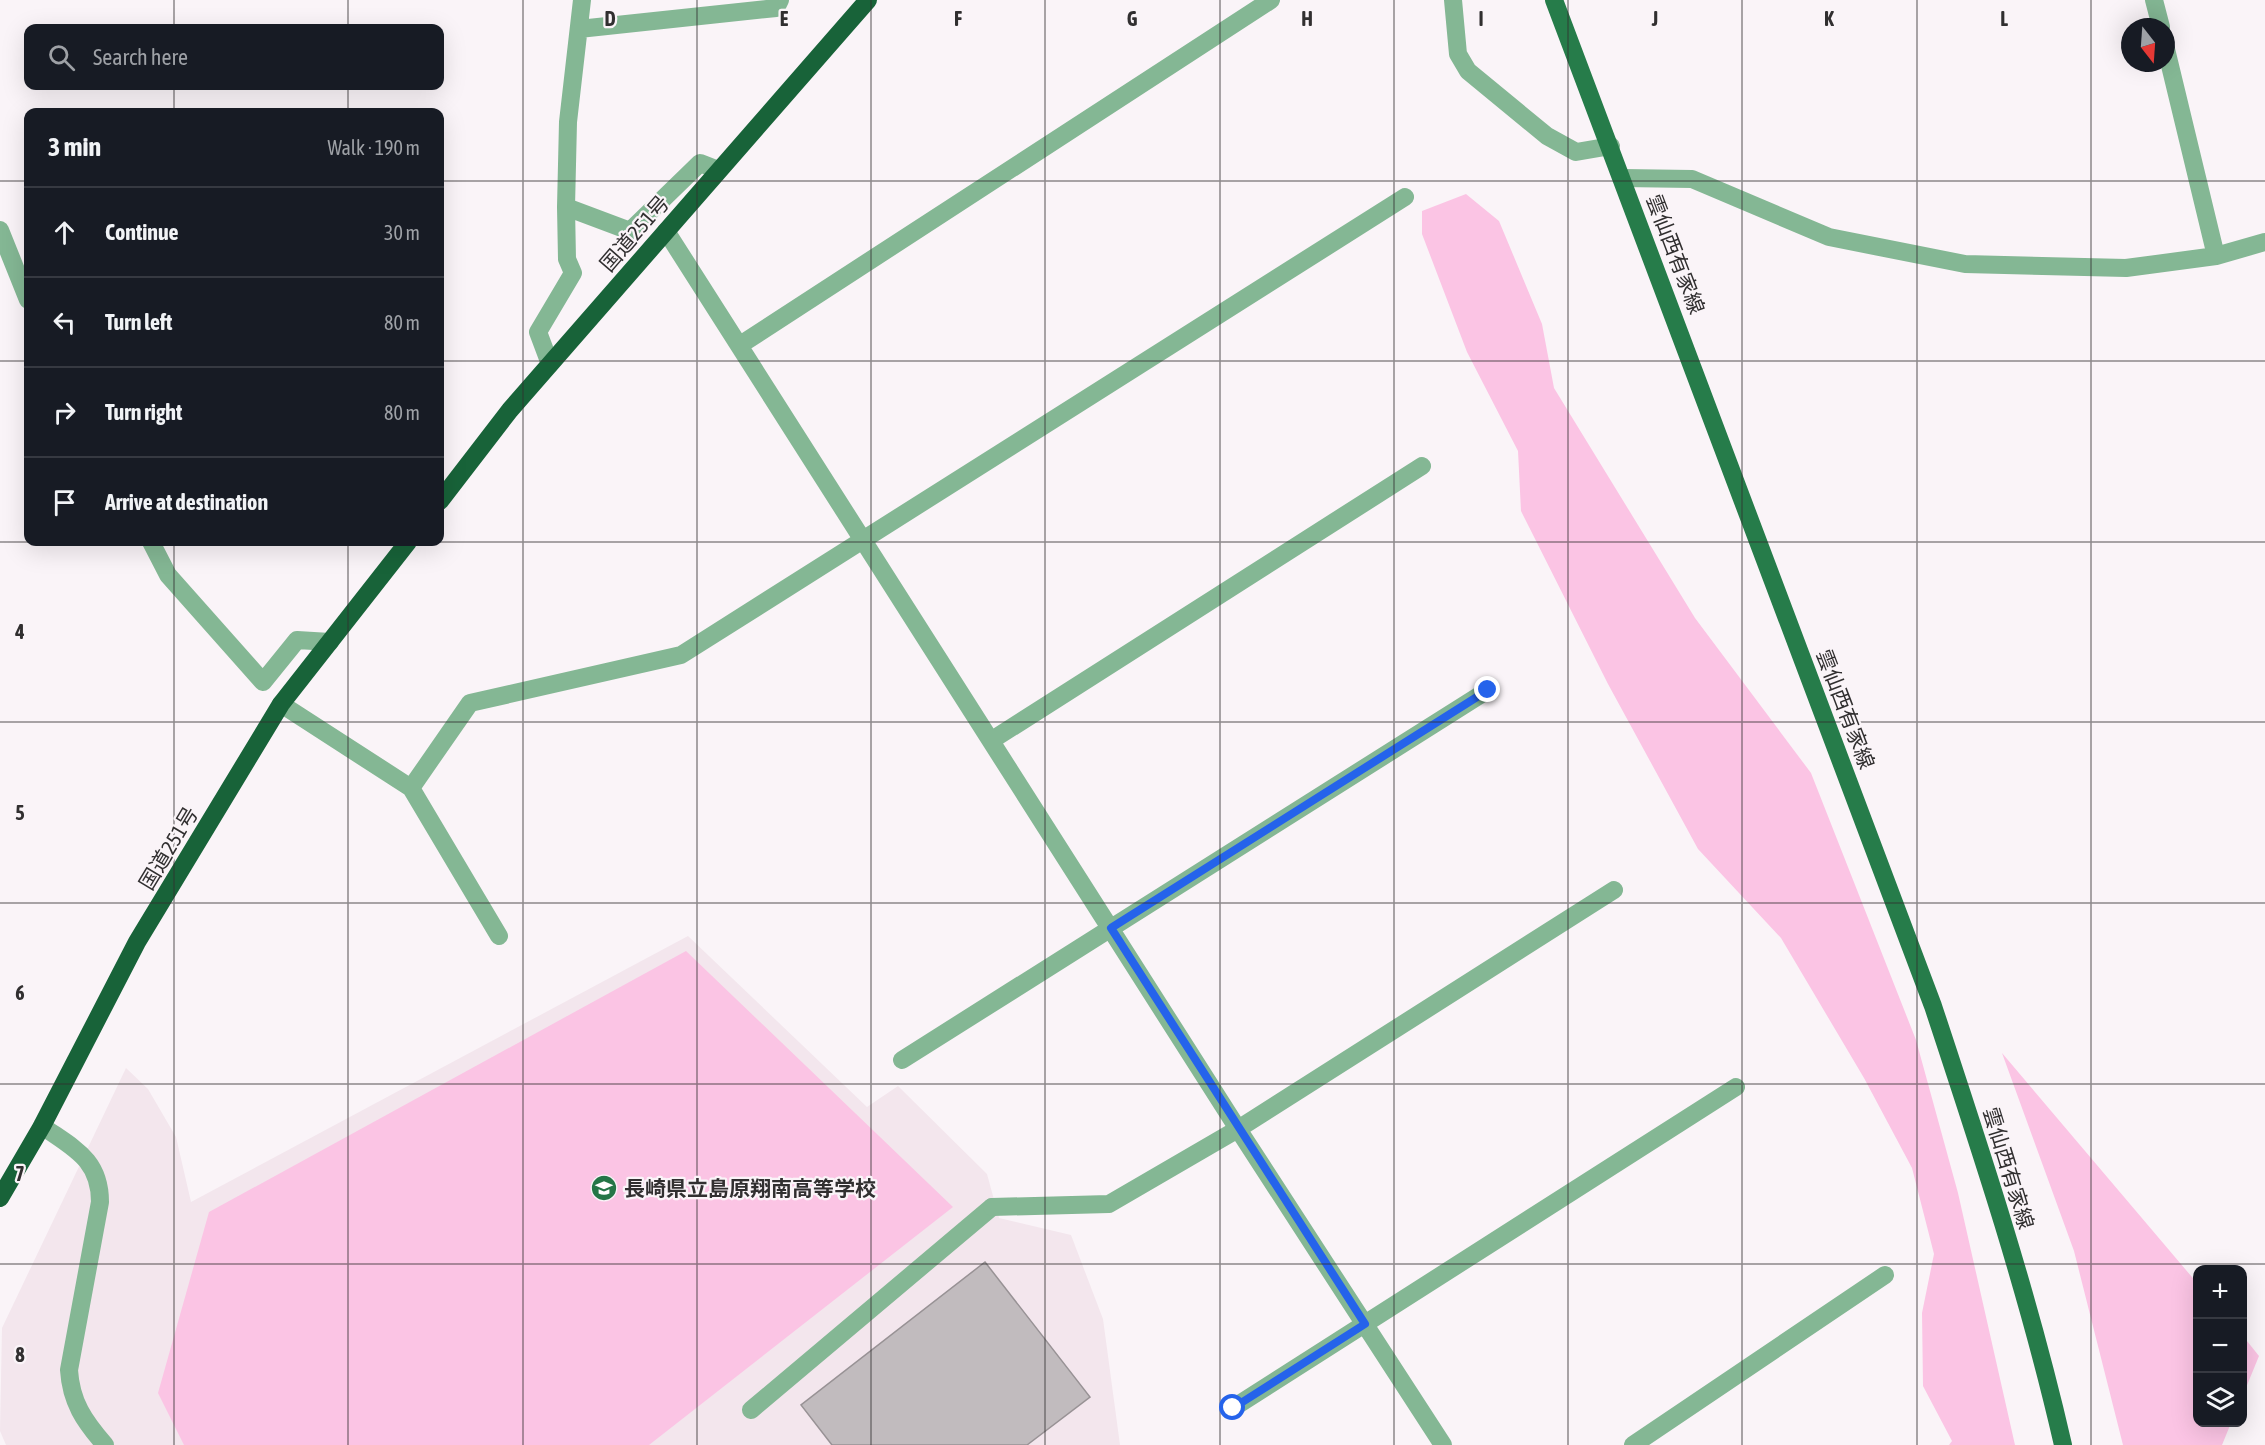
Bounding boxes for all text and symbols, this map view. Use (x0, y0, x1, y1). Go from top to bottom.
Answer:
text: D (604, 7, 616, 30)
text: E (780, 7, 789, 30)
text: F (954, 7, 962, 30)
text: G (1127, 7, 1138, 30)
text: H (1301, 7, 1313, 30)
text: I (1478, 7, 1484, 30)
text: J (1651, 7, 1658, 30)
text: K (1824, 7, 1834, 30)
text: L (2000, 7, 2008, 30)
north arrow (2121, 18, 2175, 72)
search box (24, 24, 444, 90)
icon: search (45, 41, 78, 74)
text: Search here (93, 44, 188, 70)
text: 3 min (48, 132, 101, 162)
text: Walk · 190 m (328, 136, 420, 159)
street label: 国道251号 (595, 190, 673, 276)
street label: 雲仙西有家線 (1642, 191, 1710, 317)
icon: ahead (48, 216, 81, 249)
text: Continue (105, 219, 179, 245)
text: 30 m (384, 221, 420, 244)
icon: left (48, 306, 81, 339)
text: Turn left (105, 309, 172, 335)
text: 80 m (384, 311, 420, 334)
icon: right (48, 396, 81, 429)
text: Turn right (105, 399, 182, 425)
text: 80 m (384, 401, 420, 424)
icon: arrive (48, 486, 81, 519)
text: Arrive at destination (105, 489, 268, 515)
text: 4 (14, 620, 25, 643)
street label: 雲仙西有家線 (1812, 646, 1880, 772)
route end (1474, 676, 1500, 702)
text: 5 (15, 801, 25, 824)
street label: 国道251号 (134, 802, 202, 894)
text: 6 (15, 981, 25, 1004)
street label: 雲仙西有家線 (1979, 1104, 2039, 1232)
text: 7 (15, 1162, 25, 1185)
school or university icon: 長崎県立島原翔南高等学校 (589, 1173, 619, 1203)
place label: 長崎県立島原翔南高等学校 (624, 1176, 876, 1200)
map controls (2193, 1265, 2247, 1427)
button: + (2193, 1265, 2247, 1319)
button: − (2193, 1319, 2247, 1373)
text: 8 (15, 1343, 25, 1366)
button: layers (2193, 1373, 2247, 1427)
route start (1219, 1394, 1245, 1420)

